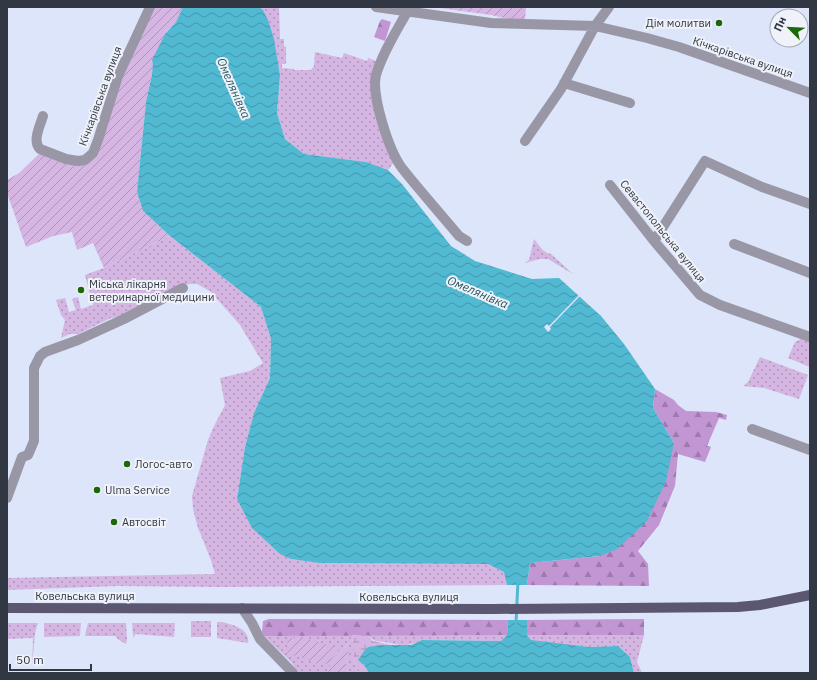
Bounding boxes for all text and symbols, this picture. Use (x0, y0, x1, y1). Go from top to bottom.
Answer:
north arrow (769, 8, 809, 48)
text: Пн (771, 14, 789, 33)
place label: Дім молитви (646, 16, 711, 30)
marker: Дім молитви (714, 18, 724, 28)
street label: Кічкарівська вулиця (691, 33, 795, 81)
street label: Кічкарівська вулиця (75, 44, 125, 148)
water label: Омелянівка (214, 55, 254, 121)
street label: Севастопольська вулиця (617, 177, 709, 285)
water label: Омелянівка (445, 272, 511, 312)
place label: Міська лікарня ветеринарної медицини (89, 277, 214, 304)
marker: Міська лікарня ветеринарної медицини (76, 285, 86, 295)
place label: Логос-авто (135, 457, 192, 471)
marker: Логос-авто (122, 459, 132, 469)
place label: Ulma Service (105, 483, 170, 497)
marker: Ulma Service (92, 485, 102, 495)
place label: Автосвіт (122, 515, 166, 529)
marker: Автосвіт (109, 517, 119, 527)
street label: Ковельська вулиця (35, 589, 135, 603)
street label: Ковельська вулиця (359, 590, 459, 604)
scale bar (10, 646, 91, 672)
text: 50 m (16, 652, 44, 667)

